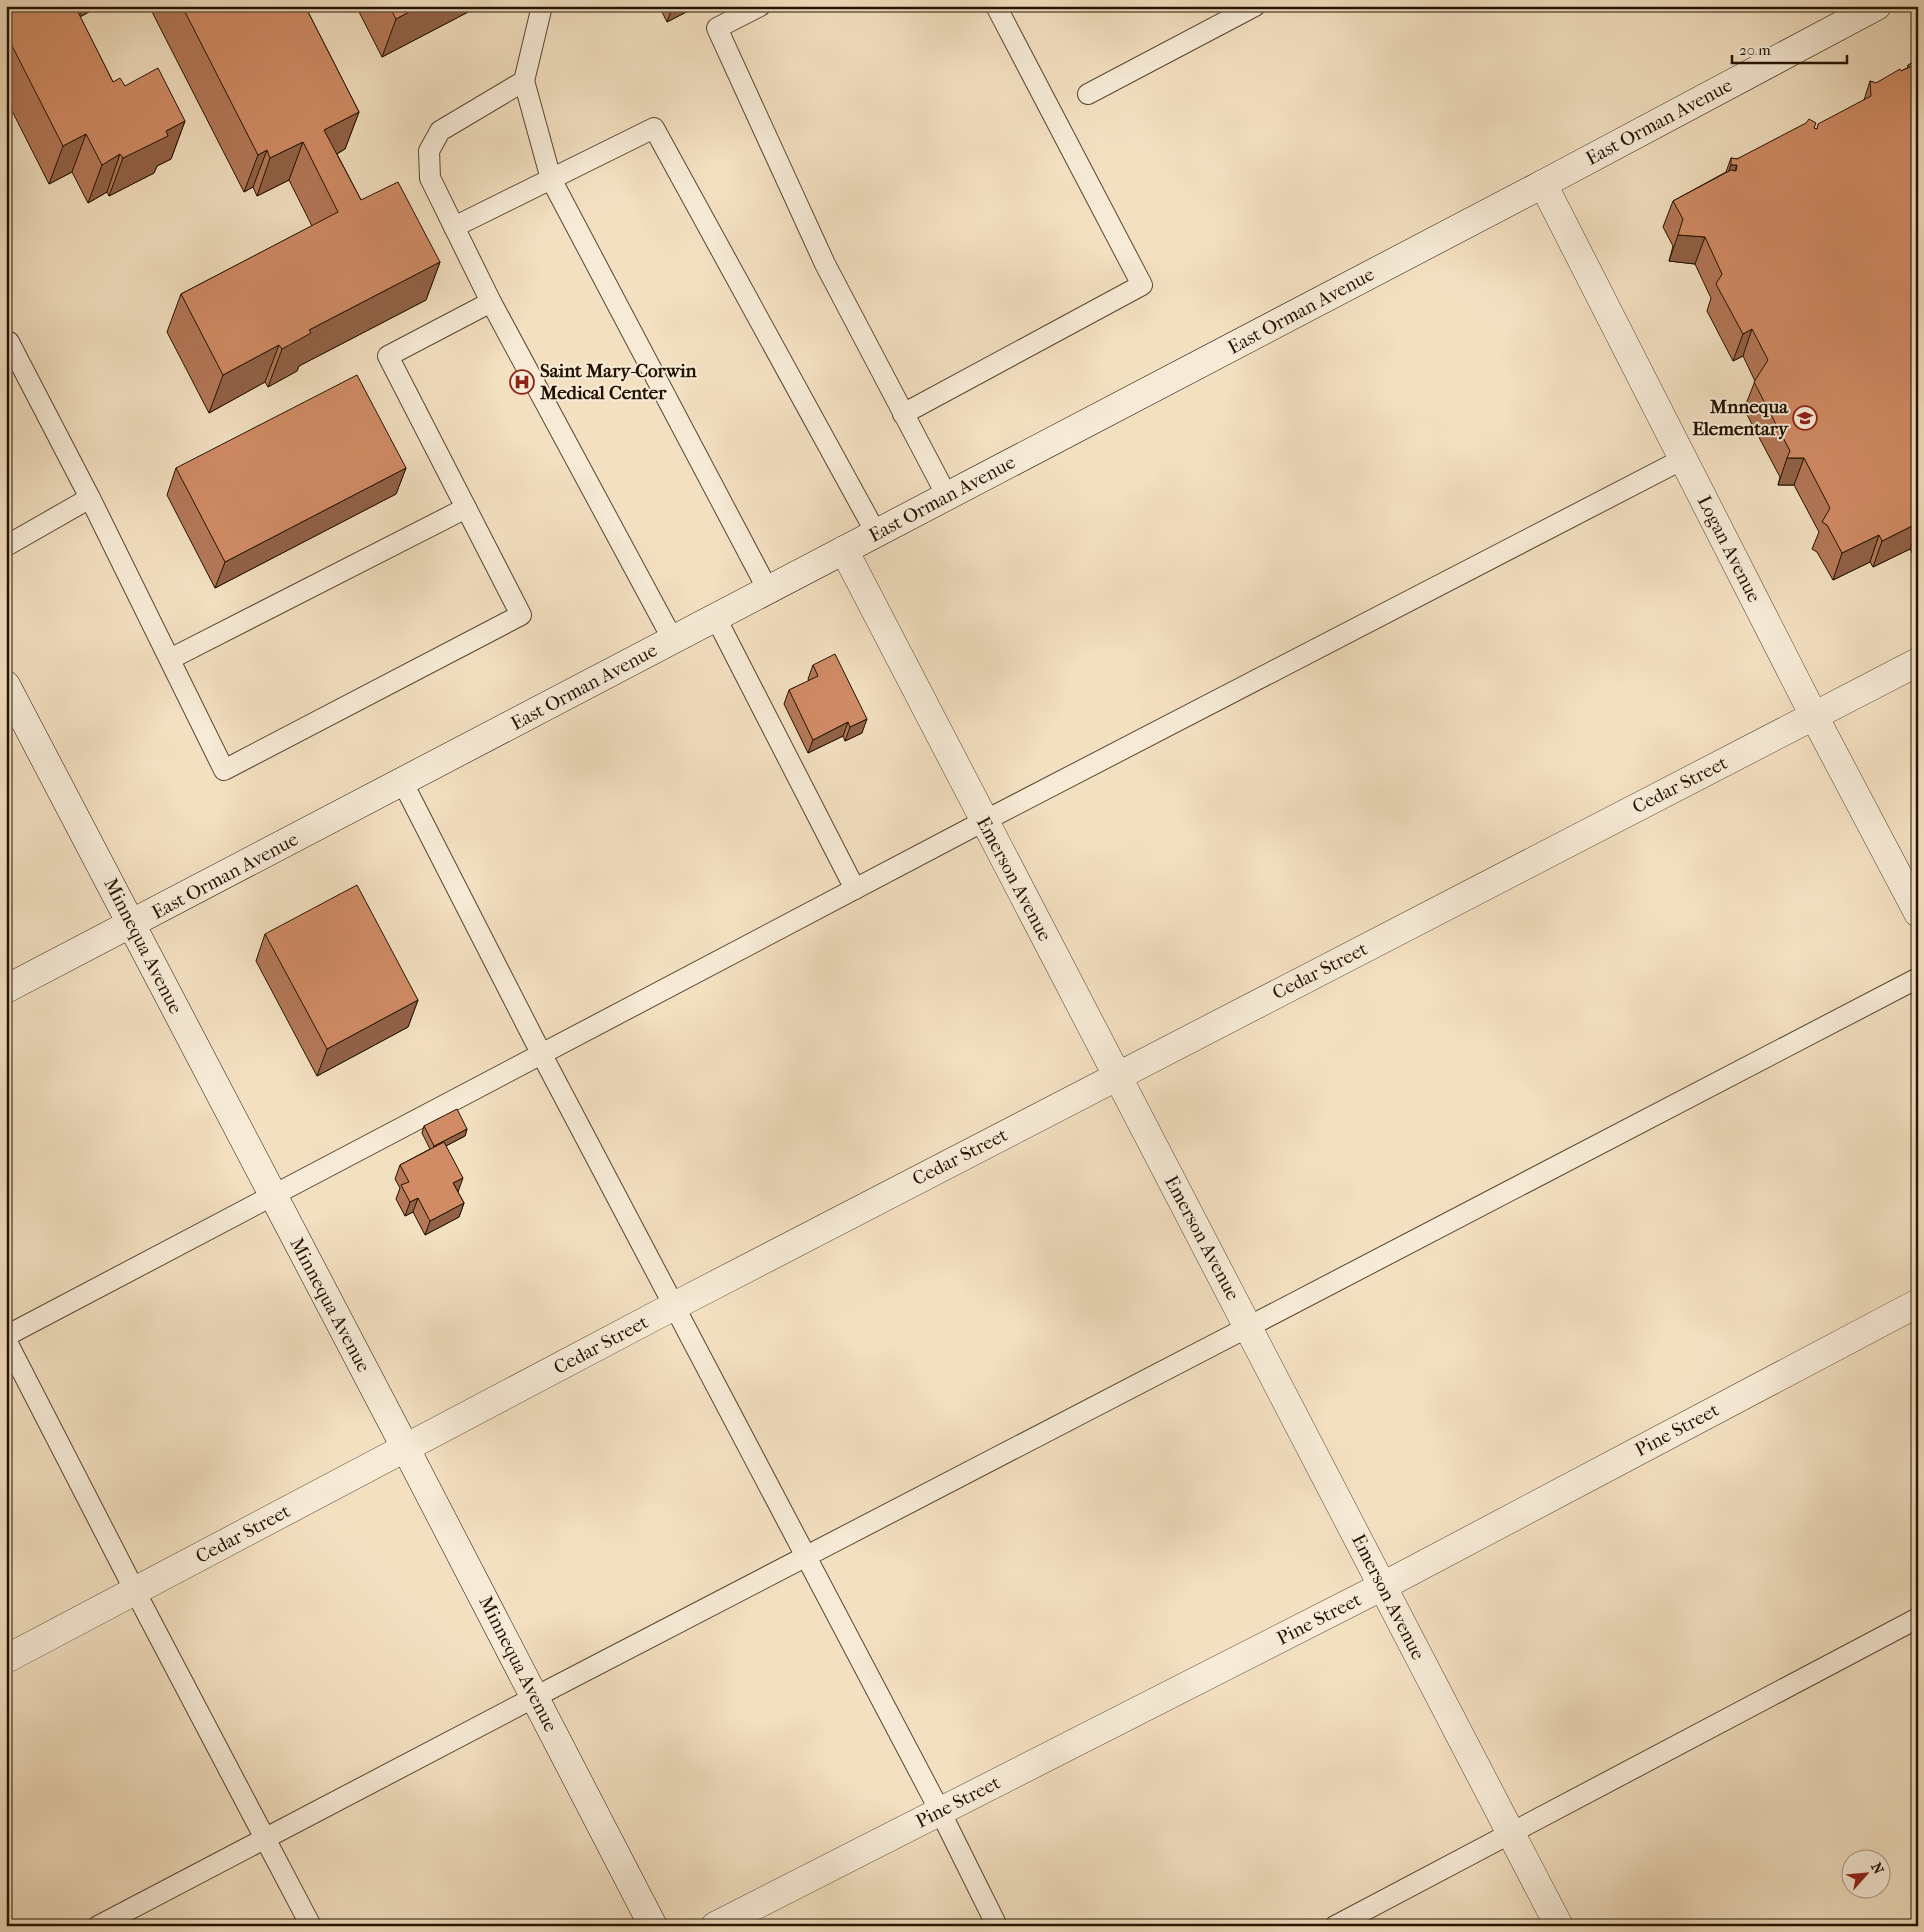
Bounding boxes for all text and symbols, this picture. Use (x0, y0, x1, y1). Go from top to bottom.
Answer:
scale bar (1732, 32, 1846, 64)
text: 20 m (1739, 41, 1771, 59)
street label: East Orman Avenue (1582, 74, 1736, 170)
street label: East Orman Avenue (1224, 263, 1378, 359)
place label: Saint Mary-Corwin Medical Center (539, 360, 698, 404)
hospital icon: Saint Mary-Corwin Medical Center (509, 369, 535, 395)
place label: Mnnequa Elementary (1692, 396, 1789, 440)
school or university icon: Mnnequa Elementary (1792, 405, 1818, 431)
street label: East Orman Avenue (865, 451, 1019, 547)
street label: Logan Avenue (1693, 492, 1765, 606)
street label: East Orman Avenue (507, 639, 661, 735)
street label: Cedar Street (1629, 752, 1731, 818)
street label: Emerson Avenue (972, 813, 1056, 945)
street label: East Orman Avenue (148, 828, 302, 924)
street label: Minnequa Avenue (99, 875, 187, 1017)
street label: Cedar Street (1269, 938, 1371, 1004)
street label: Cedar Street (909, 1124, 1011, 1190)
street label: Emerson Avenue (1160, 1172, 1244, 1304)
street label: Minnequa Avenue (285, 1234, 375, 1376)
street label: Cedar Street (550, 1311, 652, 1379)
street label: Pine Street (1631, 1399, 1723, 1461)
street label: Cedar Street (192, 1500, 294, 1568)
street label: Emerson Avenue (1347, 1531, 1429, 1663)
street label: Pine Street (1273, 1588, 1365, 1650)
street label: Minnequa Avenue (474, 1593, 562, 1735)
street label: Pine Street (912, 1771, 1004, 1833)
north arrow (1842, 1850, 1892, 1900)
text: N (1867, 1860, 1887, 1877)

